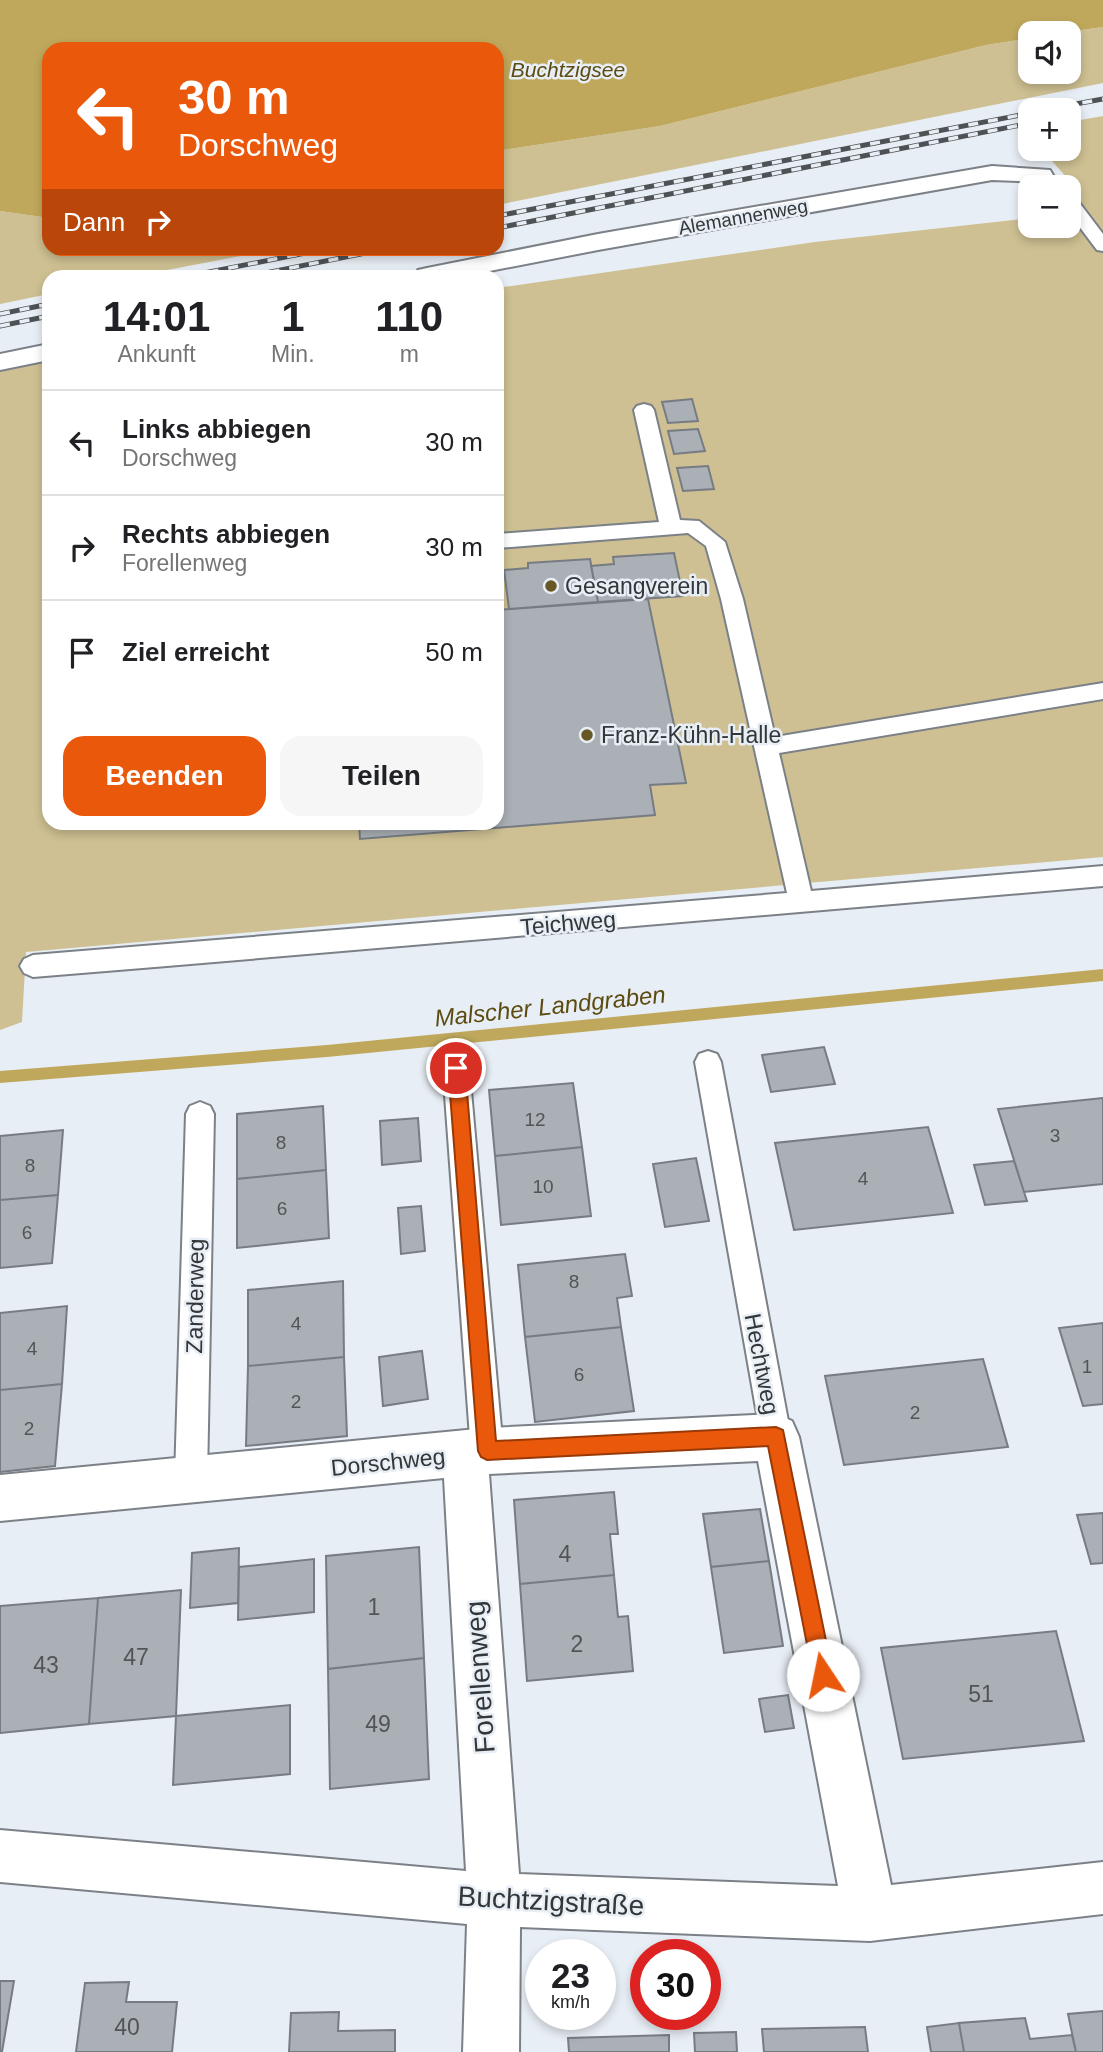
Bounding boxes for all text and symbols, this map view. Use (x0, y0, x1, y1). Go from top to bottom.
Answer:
map controls (1018, 21, 1081, 238)
button: sound (1018, 21, 1081, 84)
water label: Buchtzigsee (511, 58, 625, 81)
icon: left (63, 70, 154, 161)
text: 30 m (178, 70, 290, 124)
button: + (1018, 98, 1081, 161)
text: Dorschweg (178, 127, 338, 163)
button: − (1018, 175, 1081, 238)
street label: Alemannenweg (677, 195, 809, 239)
icon: right (139, 203, 177, 241)
text: Dann (63, 207, 125, 237)
text: 14:01 (103, 293, 210, 340)
text: 1 (281, 293, 304, 340)
text: 110 (375, 293, 443, 340)
text: Ankunft (118, 341, 196, 367)
text: Min. (271, 341, 315, 367)
text: m (400, 341, 419, 367)
text: Links abbiegen (122, 414, 311, 444)
icon: left (63, 424, 101, 462)
text: 30 m (425, 427, 483, 457)
text: Dorschweg (122, 445, 237, 471)
text: Rechts abbiegen (122, 519, 330, 549)
icon: right (63, 529, 101, 567)
text: 30 m (425, 532, 483, 562)
text: Forellenweg (122, 550, 247, 576)
place label: Gesangverein (565, 573, 708, 599)
marker: Gesangverein (543, 578, 559, 594)
icon: arrive (63, 634, 101, 672)
text: Ziel erreicht (122, 637, 269, 667)
text: 50 m (425, 637, 483, 667)
place label: Franz-Kühn-Halle (601, 722, 781, 748)
marker: Franz-Kühn-Halle (579, 727, 595, 743)
button: Beenden (63, 736, 266, 816)
button: Teilen (280, 736, 483, 816)
street label: Teichweg (519, 906, 617, 940)
water label: Malscher Landgraben (433, 980, 667, 1032)
pin (426, 1038, 486, 1098)
icon: arrive (437, 1049, 475, 1087)
house number: 12 (524, 1109, 546, 1130)
house number: 3 (1050, 1125, 1060, 1146)
house number: 8 (276, 1132, 286, 1153)
house number: 8 (25, 1155, 35, 1176)
house number: 4 (858, 1168, 869, 1189)
house number: 10 (532, 1176, 554, 1197)
house number: 6 (277, 1198, 287, 1219)
house number: 6 (22, 1222, 32, 1243)
street label: Zanderweg (181, 1238, 209, 1354)
house number: 8 (569, 1271, 579, 1292)
street label: Hechtweg (739, 1311, 785, 1417)
house number: 4 (291, 1313, 302, 1334)
house number: 4 (27, 1338, 38, 1359)
house number: 1 (1082, 1356, 1092, 1377)
house number: 6 (574, 1364, 584, 1385)
house number: 2 (291, 1391, 301, 1412)
house number: 2 (910, 1402, 920, 1423)
house number: 2 (24, 1418, 34, 1439)
street label: Dorschweg (329, 1443, 447, 1481)
house number: 4 (559, 1541, 572, 1567)
house number: 1 (368, 1594, 380, 1620)
street label: Forellenweg (459, 1600, 501, 1754)
house number: 2 (571, 1631, 583, 1657)
position arrow (786, 1638, 860, 1712)
house number: 47 (123, 1644, 149, 1670)
house number: 43 (33, 1652, 59, 1678)
house number: 51 (968, 1681, 994, 1707)
house number: 49 (365, 1711, 391, 1737)
street label: Buchtzigstraße (457, 1881, 645, 1921)
speed limit sign: 30 (630, 1939, 721, 2030)
text: 23 (551, 1956, 590, 1995)
text: km/h (551, 1992, 590, 2012)
house number: 40 (114, 2014, 140, 2040)

